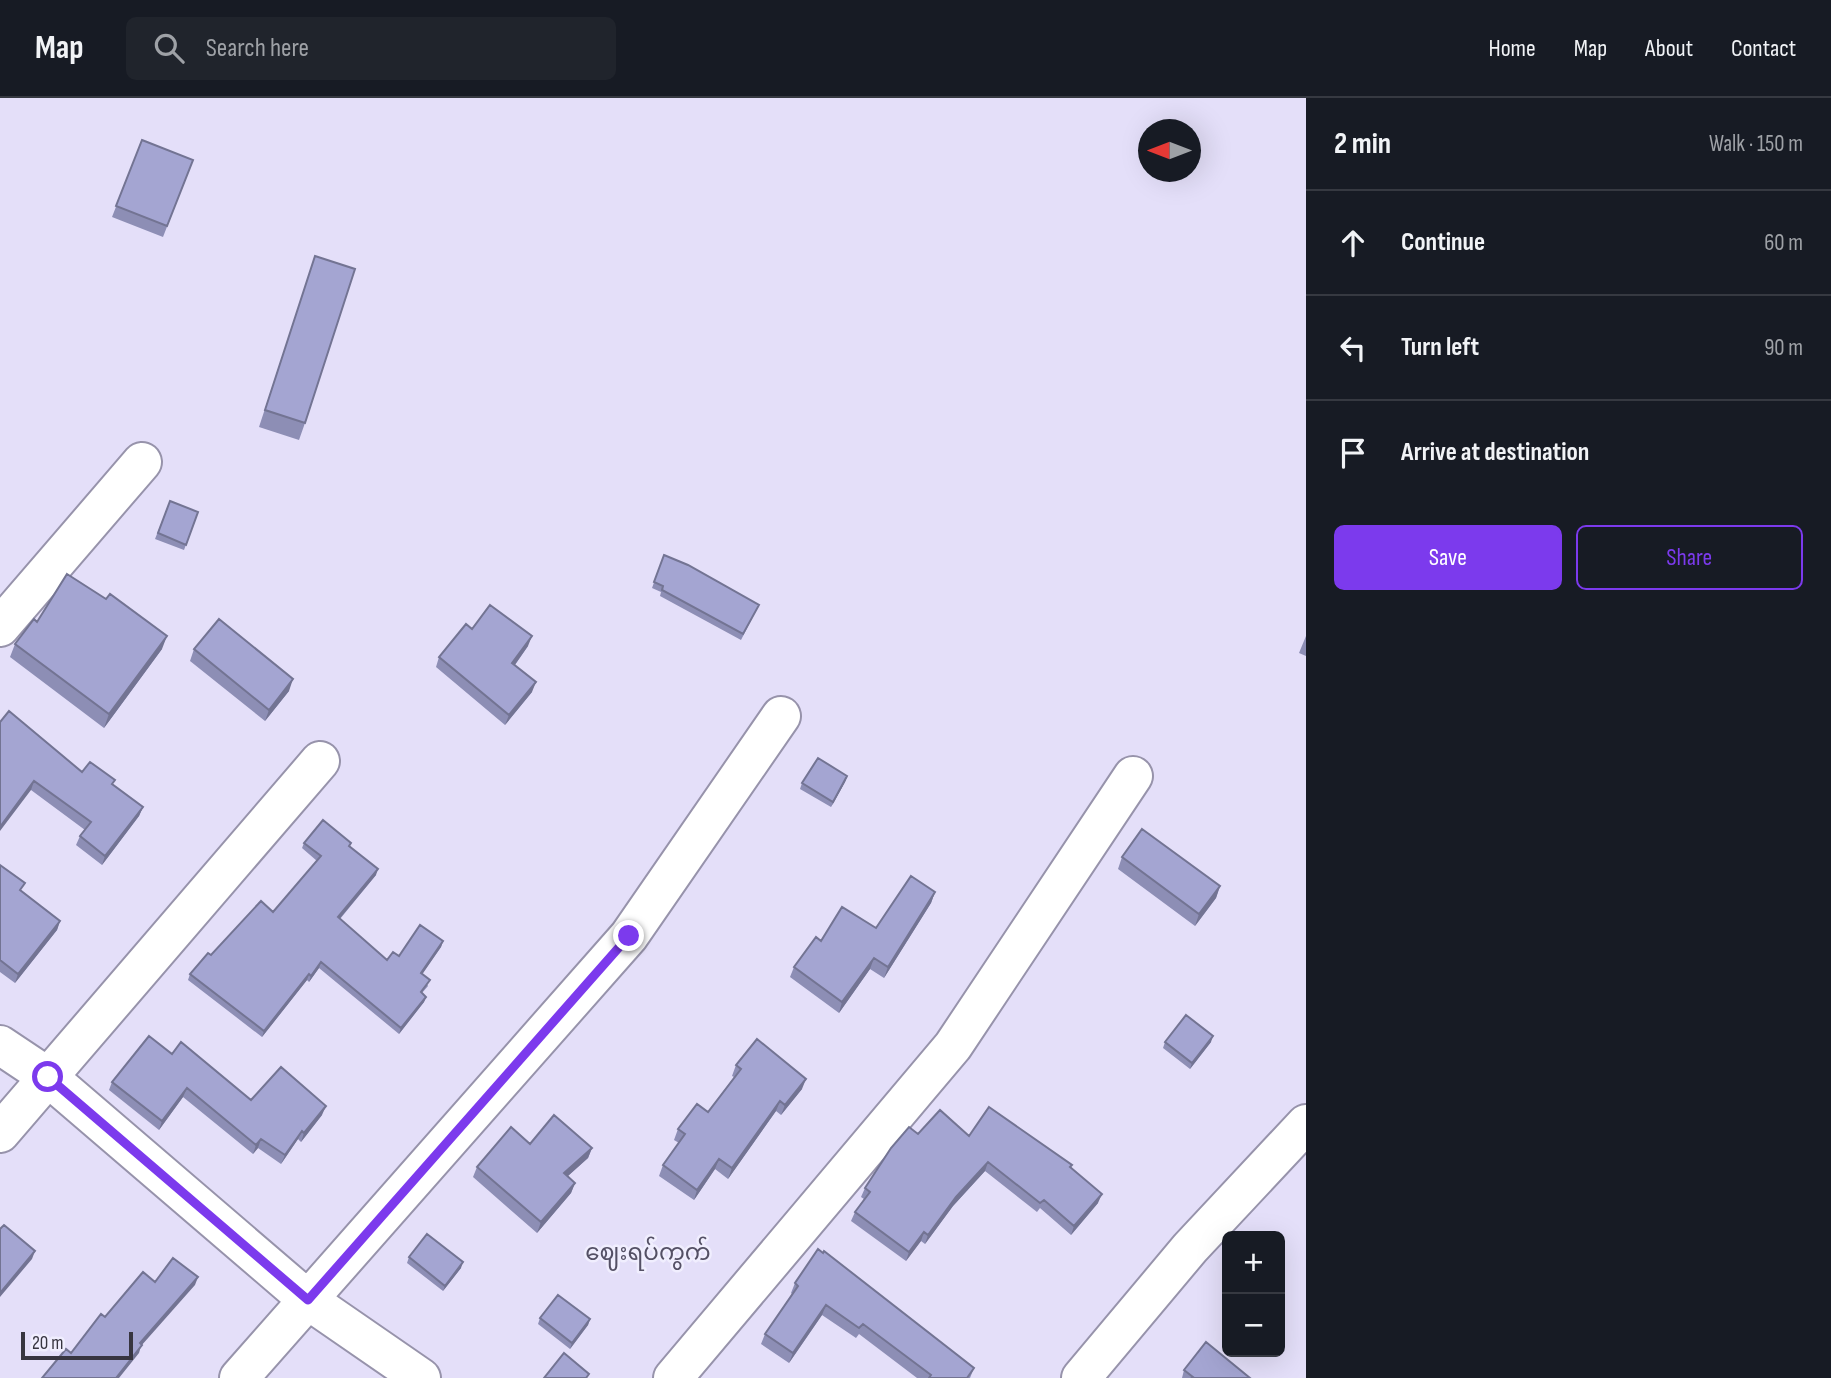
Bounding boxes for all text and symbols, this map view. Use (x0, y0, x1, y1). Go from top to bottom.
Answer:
search box (126, 17, 616, 80)
text: Map (35, 28, 84, 68)
icon: search (150, 29, 188, 67)
text: Search here (206, 33, 309, 64)
text: Home (1488, 34, 1536, 63)
text: Map (1574, 34, 1607, 63)
text: About (1645, 34, 1693, 63)
text: Contact (1731, 34, 1796, 63)
north arrow (1138, 119, 1201, 182)
text: 2 min (1334, 126, 1391, 162)
text: Walk · 150 m (1709, 130, 1803, 158)
icon: ahead (1334, 224, 1372, 262)
text: Continue (1401, 227, 1485, 258)
text: 60 m (1764, 229, 1803, 257)
icon: left (1334, 329, 1372, 367)
text: Turn left (1401, 332, 1479, 363)
text: 90 m (1764, 334, 1803, 362)
icon: arrive (1334, 434, 1372, 472)
text: Arrive at destination (1401, 437, 1589, 468)
button: Save (1334, 525, 1562, 590)
button: Share (1576, 525, 1803, 590)
route end (613, 920, 644, 951)
route start (32, 1061, 63, 1092)
map controls (1222, 1231, 1285, 1357)
button: + (1222, 1231, 1285, 1294)
district label: ဈေးရပ်ကွက် (585, 1236, 711, 1271)
button: − (1222, 1294, 1285, 1357)
scale bar (21, 1329, 133, 1361)
text: 20 m (32, 1332, 64, 1355)

